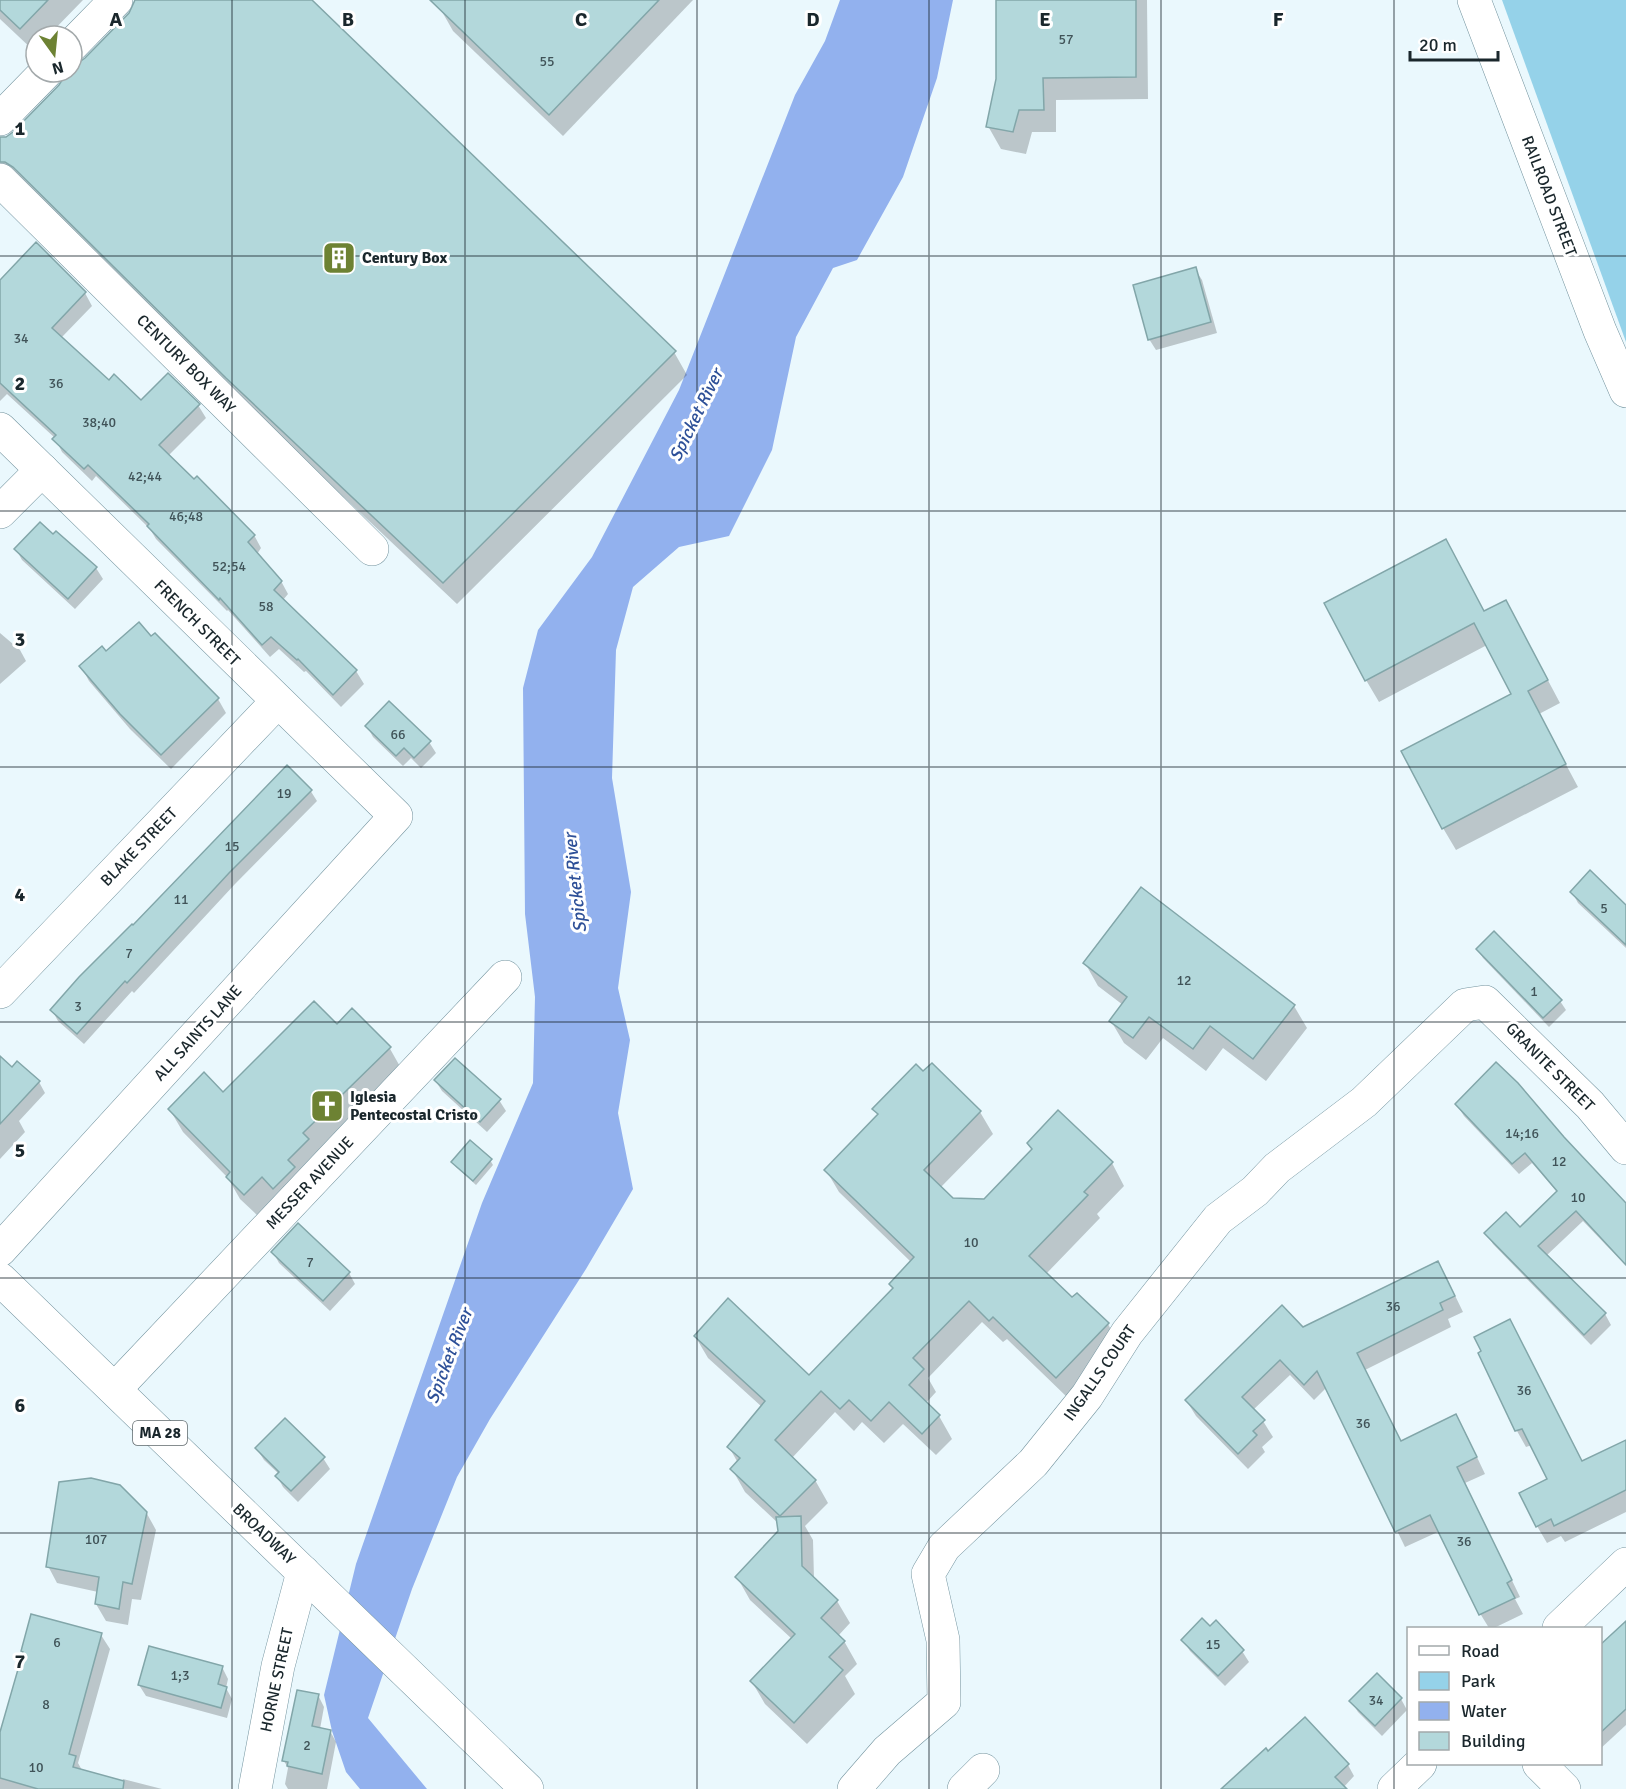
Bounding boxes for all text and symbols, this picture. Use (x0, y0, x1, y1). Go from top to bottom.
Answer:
text: A (110, 7, 123, 32)
text: B (342, 7, 354, 32)
text: C (575, 7, 587, 32)
text: D (806, 7, 820, 32)
text: E (1039, 7, 1051, 32)
text: F (1273, 7, 1284, 32)
north arrow (24, 24, 84, 84)
scale bar (1410, 24, 1498, 62)
house number: 57 (1058, 31, 1074, 48)
text: 20 m (1419, 34, 1457, 56)
house number: 55 (539, 53, 555, 70)
text: N (50, 56, 66, 79)
text: 1 (15, 116, 26, 141)
street label: RAILROAD STREET (1517, 133, 1581, 259)
building icon: Century Box (321, 240, 357, 276)
place label: Century Box (362, 248, 447, 268)
street label: CENTURY BOX WAY (132, 310, 240, 418)
house number: 34 (13, 330, 29, 347)
water label: Spicket River (664, 363, 729, 465)
text: 2 (15, 371, 25, 396)
house number: 36 (48, 375, 64, 392)
house number: 38;40 (82, 414, 116, 431)
house number: 42;44 (128, 468, 162, 485)
house number: 46;48 (169, 508, 203, 525)
house number: 52;54 (212, 558, 246, 575)
street label: FRENCH STREET (150, 576, 244, 670)
house number: 58 (258, 598, 274, 615)
text: 3 (15, 627, 25, 652)
house number: 66 (390, 726, 406, 743)
house number: 19 (276, 785, 292, 802)
street label: BLAKE STREET (96, 803, 182, 891)
water label: Spicket River (559, 830, 591, 934)
house number: 15 (224, 838, 240, 855)
text: 4 (15, 882, 26, 907)
house number: 11 (173, 891, 189, 908)
house number: 5 (1600, 900, 1608, 917)
house number: 7 (125, 945, 133, 962)
house number: 12 (1176, 972, 1192, 989)
street label: ALL SAINTS LANE (150, 981, 246, 1085)
house number: 1 (1530, 983, 1538, 1000)
house number: 3 (74, 998, 82, 1015)
street label: GRANITE STREET (1501, 1018, 1599, 1116)
place label: Iglesia Pentecostal Cristo (350, 1087, 478, 1125)
church icon: Iglesia Pentecostal Cristo (309, 1088, 345, 1124)
house number: 14;16 (1505, 1125, 1539, 1142)
street label: MESSER AVENUE (262, 1132, 358, 1234)
text: 5 (15, 1138, 25, 1163)
house number: 12 (1551, 1153, 1567, 1170)
house number: 10 (1570, 1189, 1586, 1206)
house number: 10 (963, 1234, 979, 1251)
house number: 7 (306, 1254, 314, 1271)
house number: 36 (1385, 1298, 1401, 1315)
water label: Spicket River (421, 1303, 478, 1407)
street label: INGALLS COURT (1060, 1321, 1141, 1425)
house number: 36 (1516, 1382, 1532, 1399)
text: 6 (15, 1393, 26, 1418)
house number: 36 (1355, 1415, 1371, 1432)
road number: MA 28 (133, 1421, 187, 1445)
street label: BROADWAY (228, 1499, 300, 1569)
house number: 107 (85, 1531, 107, 1548)
house number: 36 (1456, 1533, 1472, 1550)
street label: HORNE STREET (256, 1626, 298, 1734)
legend (1407, 1627, 1602, 1765)
house number: 6 (53, 1634, 61, 1651)
house number: 15 (1205, 1636, 1221, 1653)
text: Road (1461, 1640, 1500, 1662)
text: 7 (15, 1649, 26, 1674)
house number: 1;3 (171, 1667, 189, 1684)
text: Park (1461, 1670, 1496, 1692)
house number: 34 (1368, 1692, 1384, 1709)
house number: 8 (42, 1696, 50, 1713)
text: Water (1461, 1700, 1507, 1722)
text: Building (1461, 1730, 1525, 1752)
house number: 2 (303, 1737, 311, 1754)
house number: 10 (28, 1759, 44, 1776)

